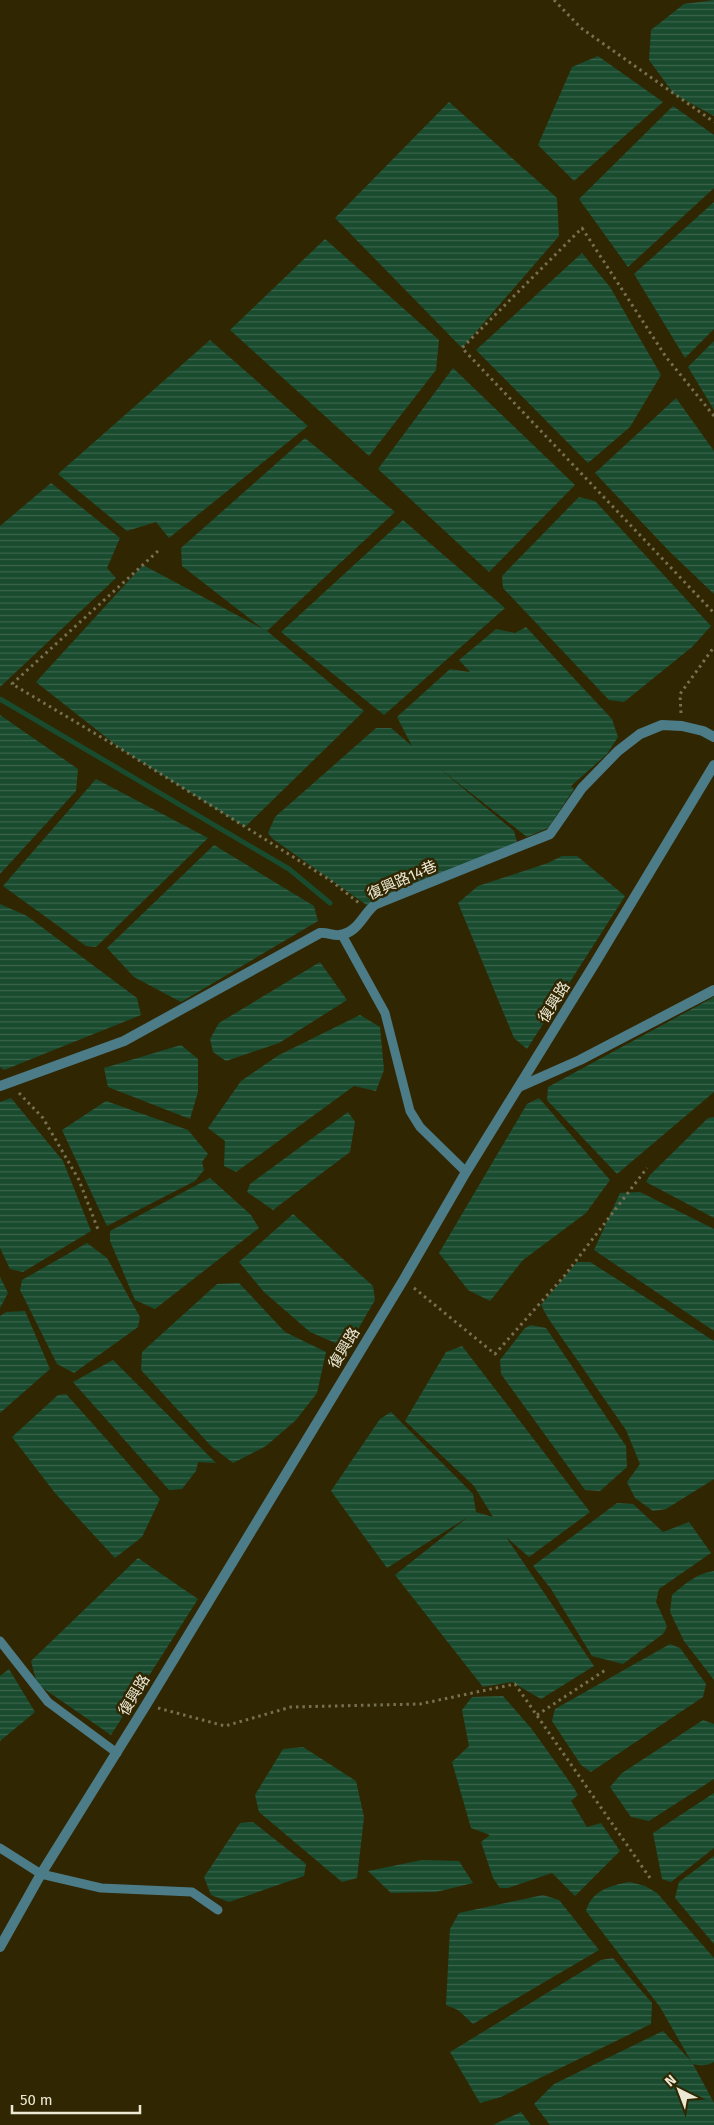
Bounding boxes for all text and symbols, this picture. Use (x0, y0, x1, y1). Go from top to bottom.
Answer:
street label: 復興路14巷 (364, 857, 440, 903)
street label: 復興路 (534, 978, 574, 1026)
street label: 復興路 (325, 1324, 363, 1372)
street label: 復興路 (115, 1671, 153, 1719)
north arrow (654, 2065, 704, 2115)
text: N (661, 2071, 680, 2090)
scale bar (12, 2082, 140, 2114)
text: 50 m (20, 2091, 53, 2109)

